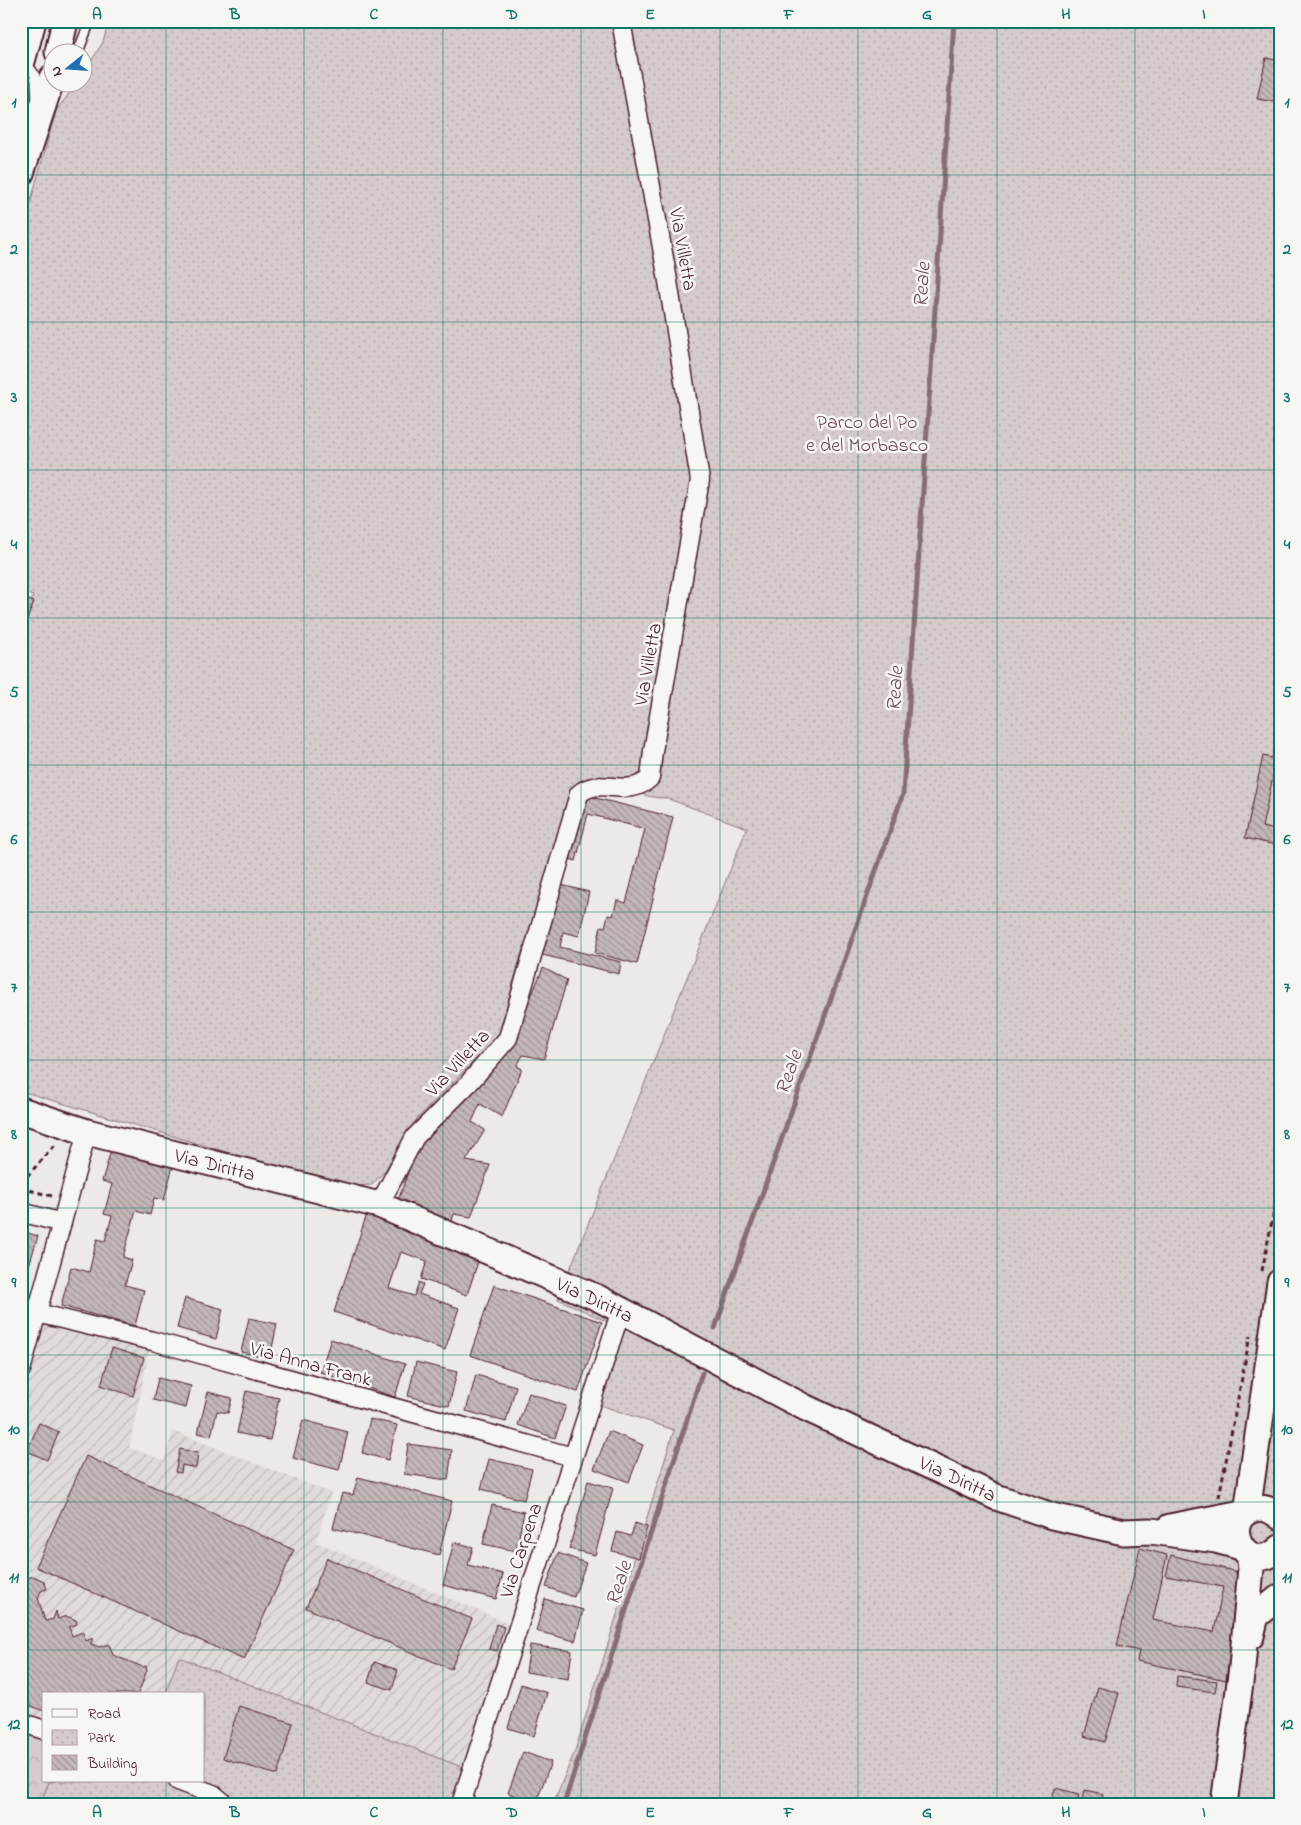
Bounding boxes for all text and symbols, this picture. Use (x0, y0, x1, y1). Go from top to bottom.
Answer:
text: A (92, 3, 102, 27)
text: B (229, 3, 241, 27)
text: C (370, 3, 379, 27)
text: D (505, 3, 518, 27)
text: E (645, 3, 655, 27)
text: F (783, 3, 795, 27)
text: G (922, 3, 932, 27)
text: H (1061, 3, 1071, 27)
text: I (1202, 3, 1206, 27)
north arrow (42, 42, 92, 92)
text: N (46, 64, 68, 79)
text: 1 (11, 91, 17, 115)
text: 1 (1284, 91, 1290, 115)
street label: Via Villetta (660, 205, 703, 293)
text: 2 (9, 238, 18, 262)
text: 2 (1282, 238, 1291, 262)
water label: Reale (906, 260, 940, 309)
text: 3 (10, 386, 18, 410)
text: 3 (1283, 386, 1291, 410)
park label: Parco del Po e del Morbasco (806, 409, 928, 461)
text: 4 (10, 533, 18, 557)
text: 4 (1283, 533, 1291, 557)
street label: Via Villetta (628, 621, 671, 709)
water label: Reale (879, 664, 913, 713)
text: 5 (9, 681, 19, 705)
text: 5 (1282, 681, 1292, 705)
text: 6 (9, 828, 18, 852)
text: 6 (1282, 828, 1291, 852)
text: 7 (11, 976, 18, 1000)
text: 7 (1284, 976, 1291, 1000)
street label: Via Villetta (419, 1023, 498, 1105)
water label: Reale (768, 1045, 812, 1099)
text: 8 (10, 1123, 17, 1147)
text: 8 (1283, 1123, 1290, 1147)
street label: Via Diritta (170, 1142, 258, 1190)
street label: Via Diritta (550, 1270, 637, 1332)
text: 9 (11, 1271, 17, 1295)
text: 9 (1284, 1271, 1290, 1295)
street label: Via Anna Frank (245, 1335, 375, 1396)
text: 10 (8, 1418, 20, 1442)
text: 10 (1281, 1418, 1293, 1442)
street label: Via Diritta (913, 1449, 1000, 1511)
street label: Via Carpena (493, 1500, 551, 1603)
water label: Reale (599, 1556, 642, 1610)
text: 11 (9, 1566, 20, 1590)
text: 11 (1282, 1566, 1293, 1590)
legend (42, 1692, 205, 1782)
text: Road (88, 1703, 121, 1725)
text: 12 (7, 1713, 21, 1737)
text: 12 (1280, 1713, 1294, 1737)
text: Park (88, 1727, 116, 1749)
text: Building (87, 1753, 137, 1776)
text: A (92, 1801, 102, 1825)
text: B (229, 1801, 241, 1825)
text: C (370, 1801, 379, 1825)
text: D (505, 1801, 518, 1825)
text: E (645, 1801, 655, 1825)
text: F (783, 1801, 795, 1825)
text: G (922, 1801, 932, 1825)
text: H (1061, 1801, 1071, 1825)
text: I (1202, 1801, 1206, 1825)

